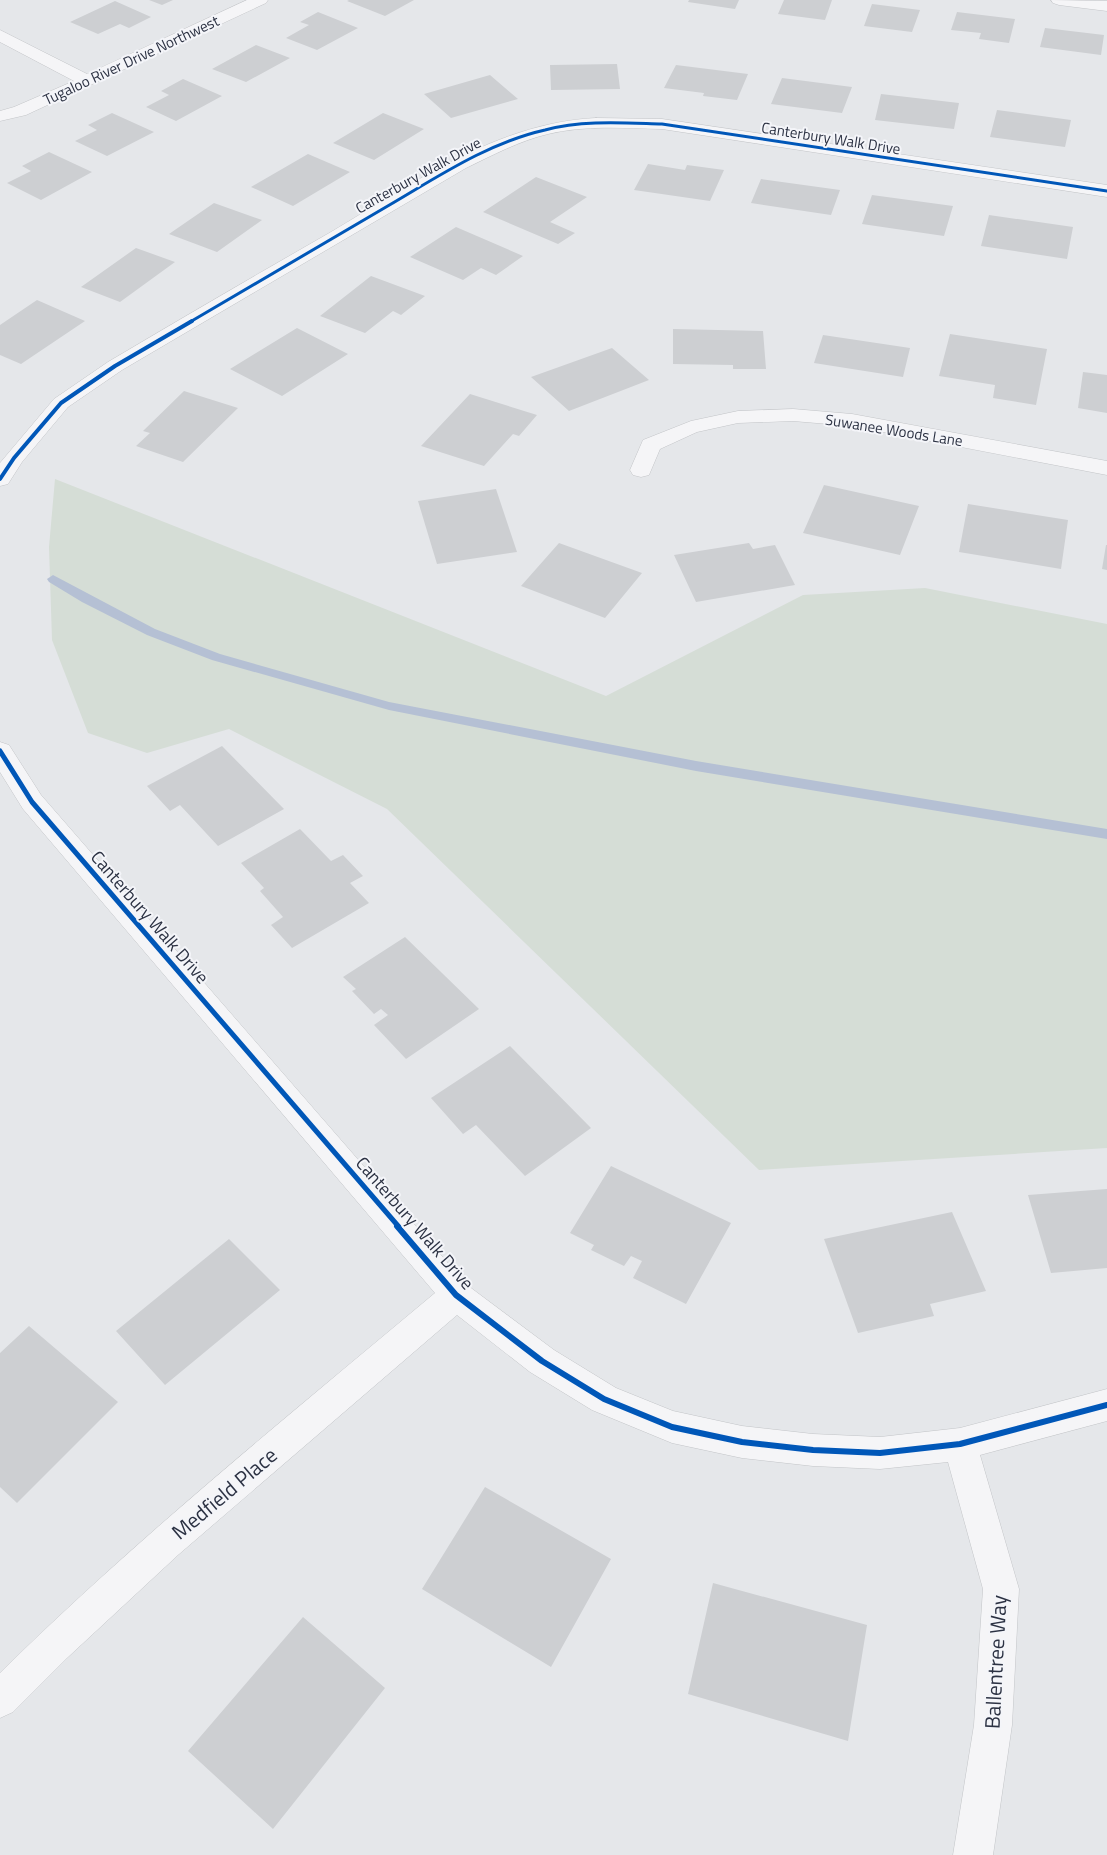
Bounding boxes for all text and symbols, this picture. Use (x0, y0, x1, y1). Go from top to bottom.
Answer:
street label: Tugaloo River Drive Northwest (39, 9, 223, 111)
street label: Canterbury Walk Drive (760, 116, 902, 160)
street label: Canterbury Walk Drive (351, 131, 485, 219)
street label: Suwanee Woods Lane (824, 408, 964, 452)
street label: Canterbury Walk Drive (84, 844, 216, 990)
street label: Canterbury Walk Drive (349, 1150, 481, 1296)
street label: Medfield Place (164, 1439, 284, 1547)
street label: Ballentree Way (976, 1594, 1014, 1730)

